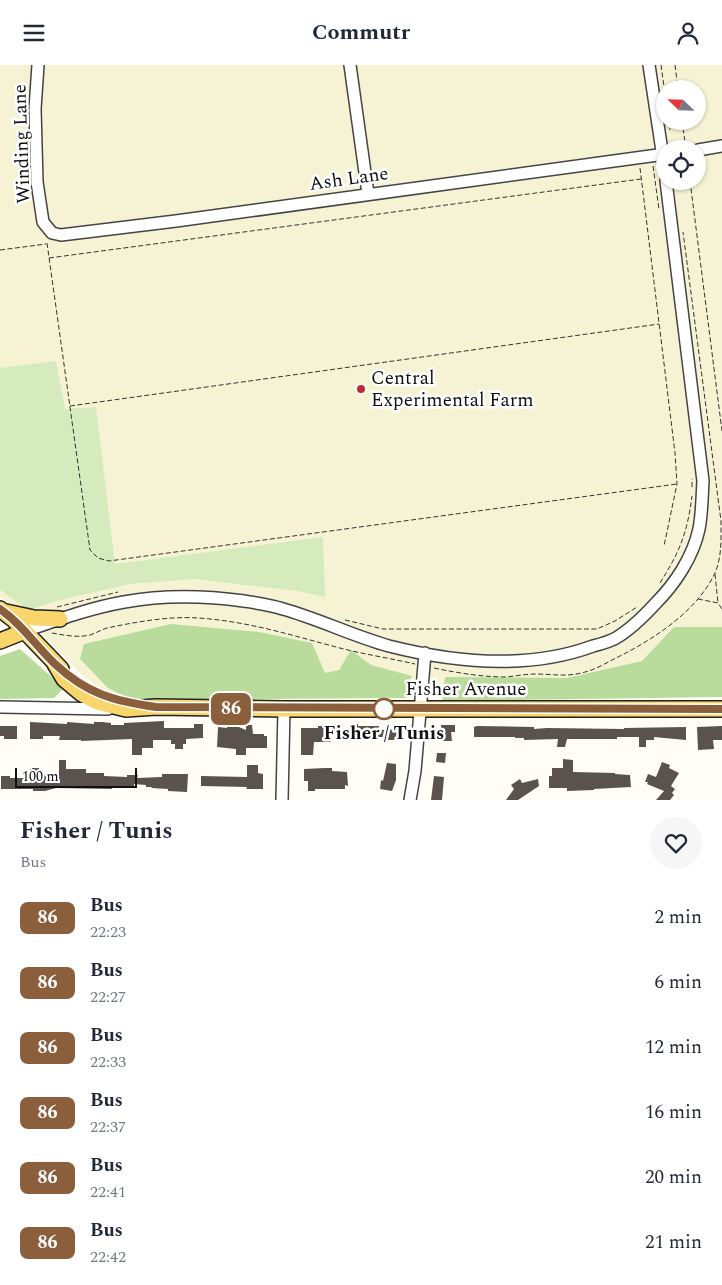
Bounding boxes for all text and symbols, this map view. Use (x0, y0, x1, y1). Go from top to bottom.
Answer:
text: Commutr (312, 16, 410, 49)
icon: menu (20, 19, 48, 47)
icon: person (674, 19, 702, 47)
north arrow (656, 80, 706, 130)
map controls (656, 80, 706, 190)
street label: Winding Lane (5, 84, 39, 204)
button: locate (656, 140, 706, 190)
street label: Ash Lane (308, 159, 390, 199)
place label: Central Experimental Farm (371, 364, 534, 415)
marker: Central Experimental Farm (355, 383, 367, 395)
street label: Fisher Avenue (406, 675, 526, 704)
line badge: 86 (208, 693, 254, 725)
text: 86 (221, 695, 241, 722)
marker: Fisher / Tunis (373, 698, 395, 720)
place label: Fisher / Tunis (324, 719, 444, 748)
scale bar (15, 765, 138, 788)
text: 100 m (22, 766, 59, 787)
text: Fisher / Tunis (20, 813, 173, 849)
button: heart (650, 817, 702, 869)
text: Bus (20, 850, 46, 874)
text: Bus (90, 891, 123, 920)
text: 2 min (654, 903, 702, 932)
text: 86 (37, 904, 58, 931)
text: 22:23 (90, 920, 126, 944)
text: Bus (90, 956, 123, 985)
text: 6 min (654, 968, 702, 997)
text: 86 (37, 969, 58, 996)
text: 22:27 (90, 985, 126, 1009)
text: Bus (90, 1021, 123, 1050)
text: 12 min (645, 1033, 702, 1062)
text: 86 (37, 1034, 58, 1061)
text: 22:33 (90, 1050, 126, 1074)
text: Bus (90, 1086, 123, 1115)
text: 16 min (645, 1098, 702, 1127)
text: 86 (37, 1099, 58, 1126)
text: 22:37 (90, 1115, 126, 1139)
text: Bus (90, 1151, 123, 1180)
text: 20 min (645, 1163, 702, 1192)
text: 86 (37, 1164, 58, 1191)
text: 22:41 (90, 1180, 126, 1204)
text: Bus (90, 1216, 123, 1245)
text: 21 min (645, 1228, 702, 1257)
text: 86 (37, 1229, 58, 1256)
text: 22:42 (90, 1245, 126, 1269)

